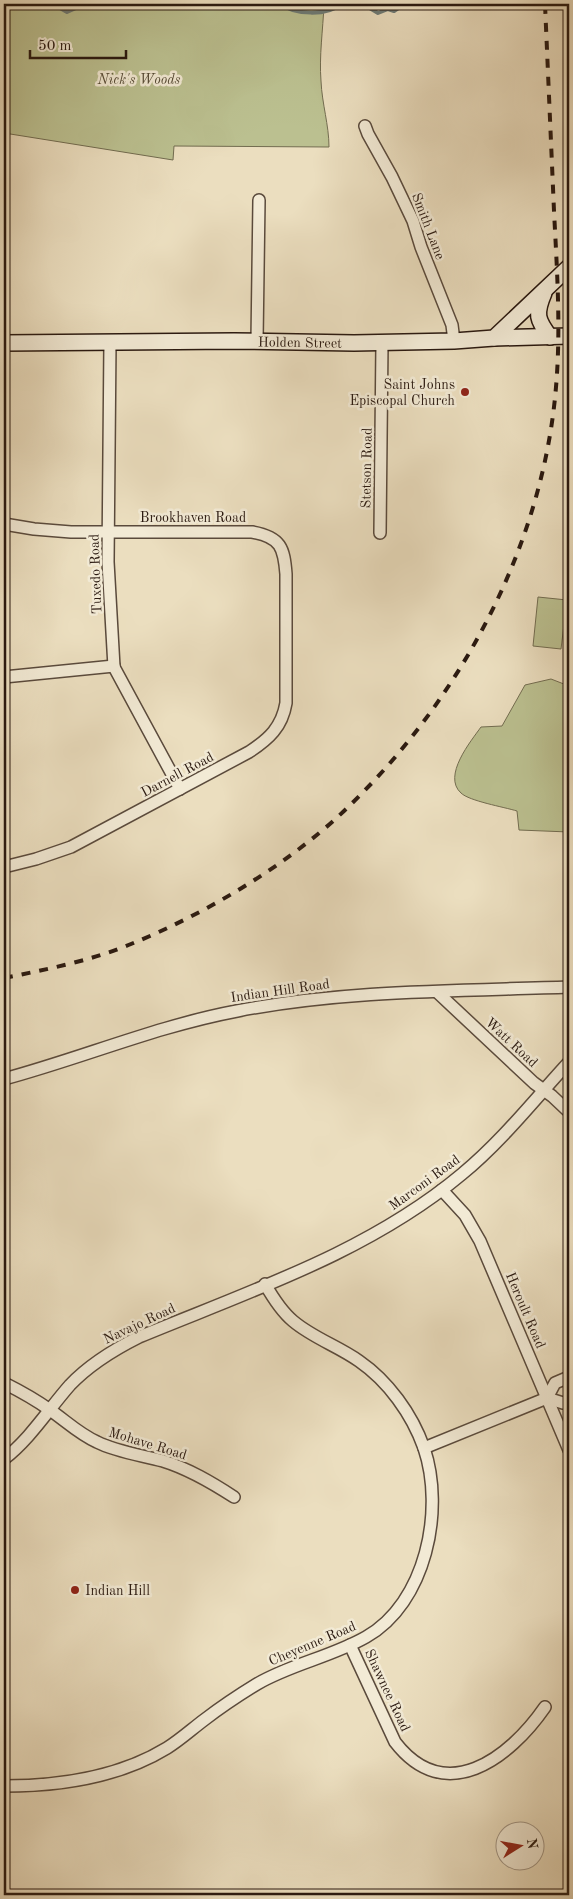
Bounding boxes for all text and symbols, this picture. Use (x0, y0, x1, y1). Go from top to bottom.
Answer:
scale bar (30, 28, 126, 60)
text: 50 m (38, 39, 72, 54)
park label: Nick's Woods (96, 73, 181, 87)
street label: Smith Lane (409, 191, 447, 262)
street label: Holden Street (258, 335, 342, 351)
place label: Saint Johns Episcopal Church (349, 378, 455, 408)
marker: Saint Johns Episcopal Church (459, 386, 471, 398)
street label: Stetson Road (359, 428, 375, 508)
street label: Brookhaven Road (140, 511, 246, 525)
street label: Tuxedo Road (88, 534, 104, 614)
street label: Darnell Road (139, 750, 216, 800)
street label: Indian Hill Road (230, 977, 331, 1005)
street label: Watt Road (483, 1015, 540, 1070)
street label: Marconi Road (387, 1152, 463, 1213)
street label: Heroult Road (503, 1270, 547, 1351)
street label: Navajo Road (101, 1301, 178, 1347)
street label: Mohave Road (107, 1425, 189, 1463)
marker: Indian Hill (69, 1584, 81, 1596)
place label: Indian Hill (85, 1584, 150, 1598)
street label: Cheyenne Road (267, 1619, 358, 1669)
street label: Shawnee Road (362, 1647, 412, 1734)
north arrow (496, 1822, 546, 1872)
text: N (524, 1837, 540, 1851)

